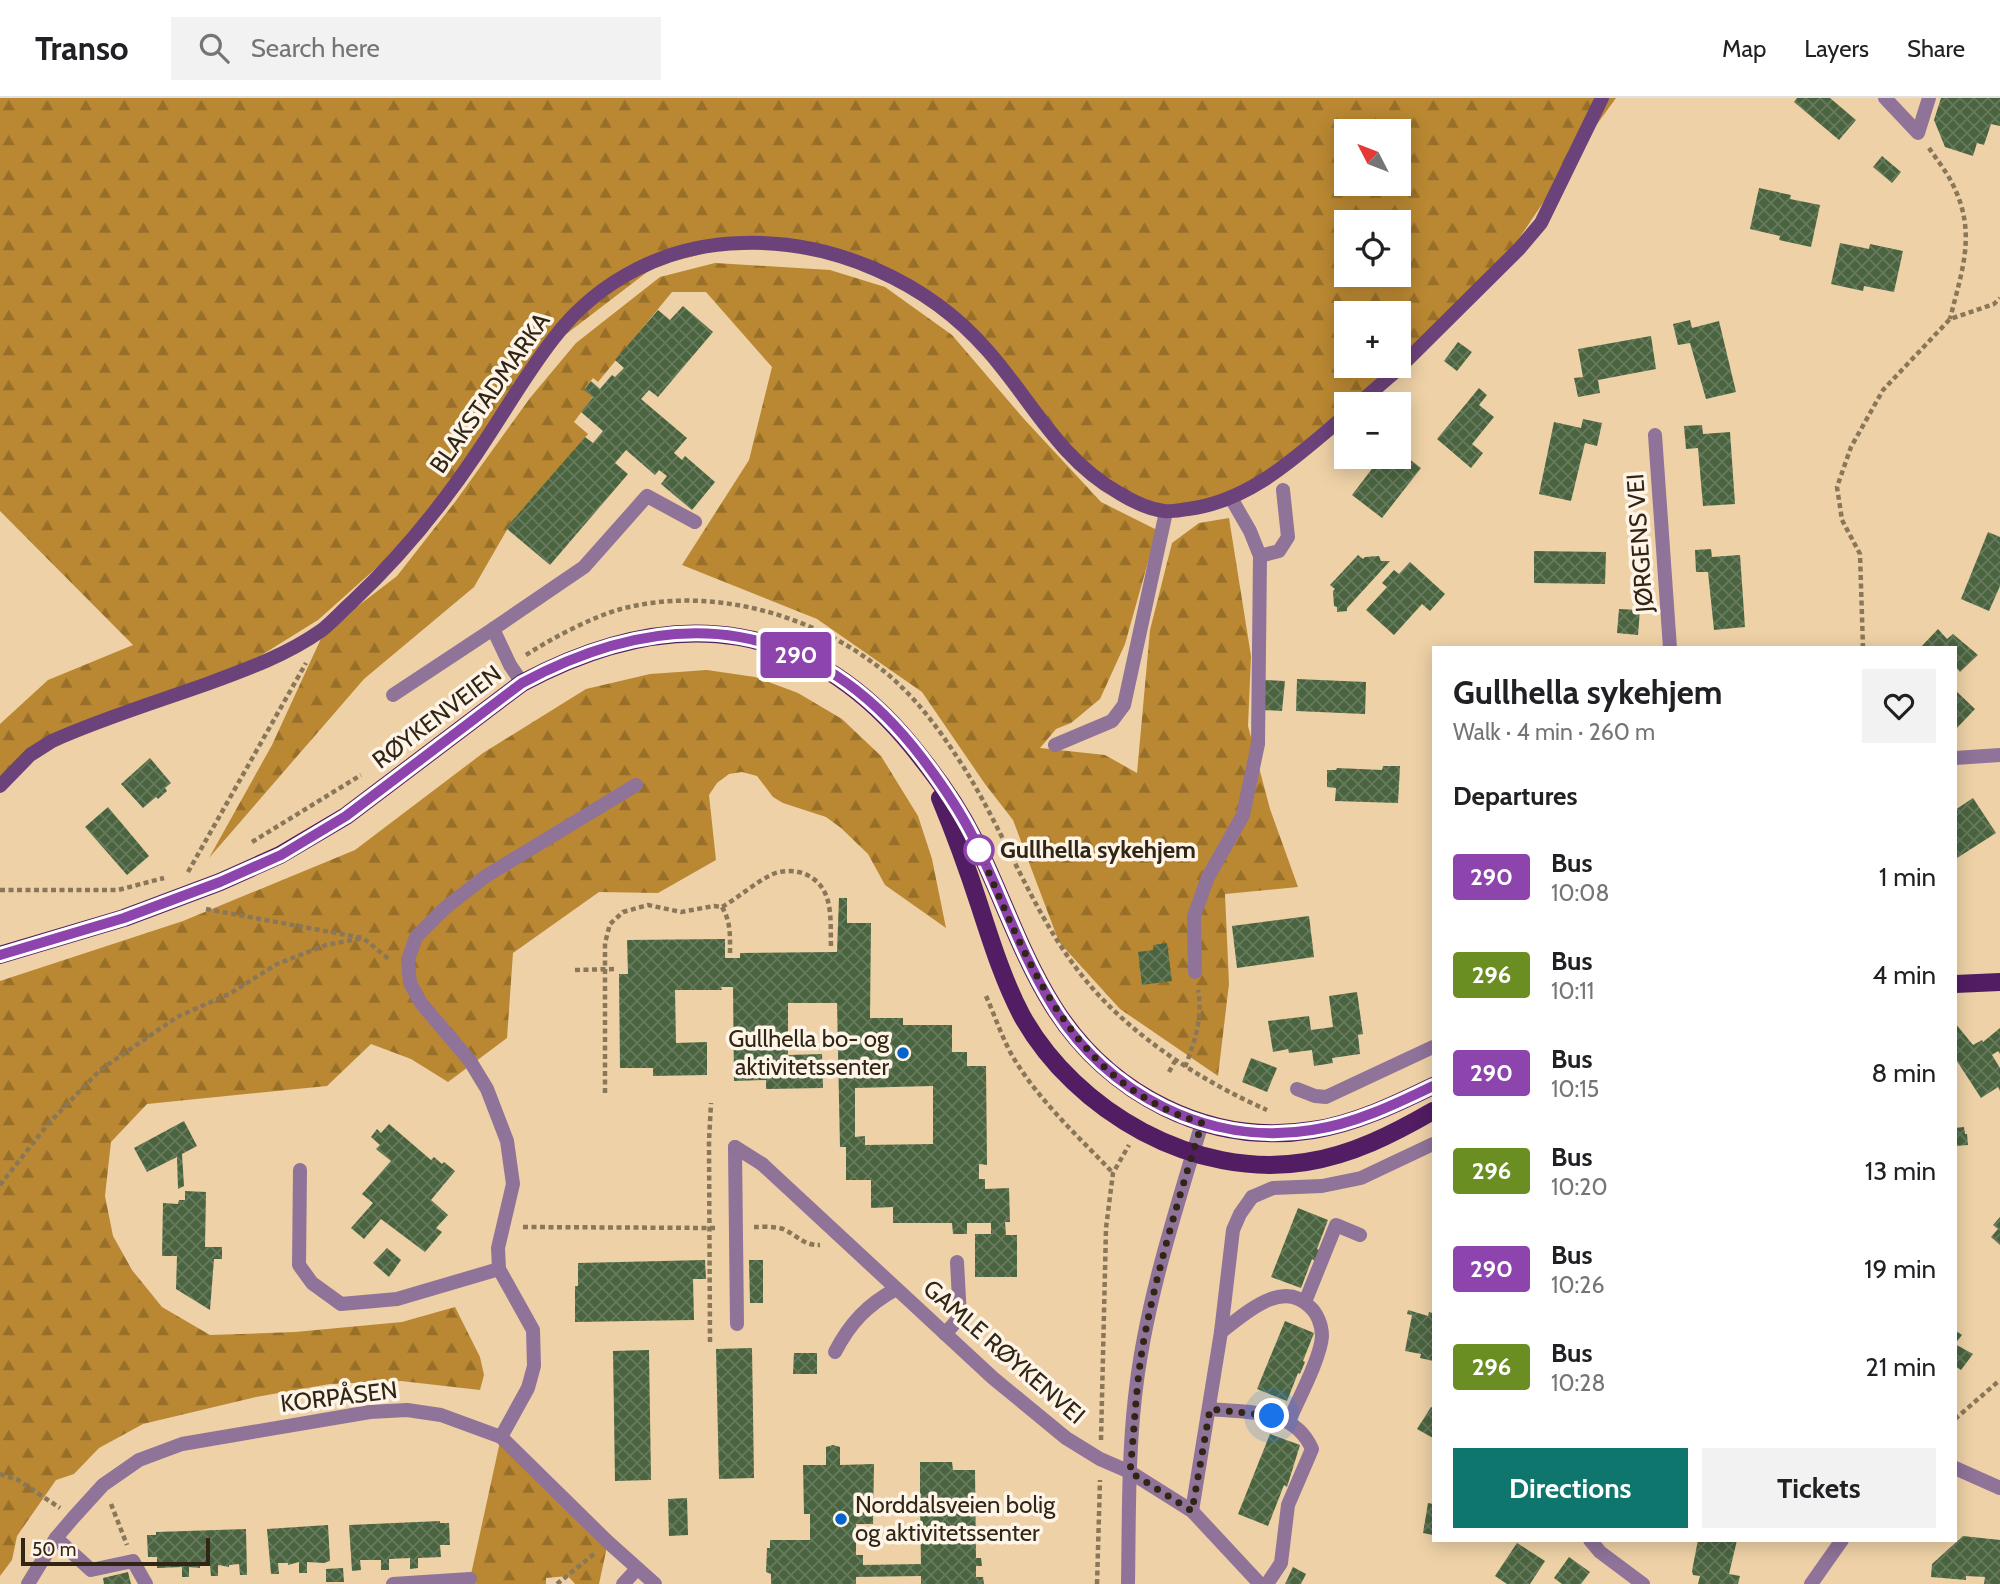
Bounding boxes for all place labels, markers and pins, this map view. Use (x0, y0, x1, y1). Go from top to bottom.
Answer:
marker: Gullhella sykehjem (964, 835, 994, 865)
place label: Gullhella sykehjem (1000, 835, 1196, 864)
place label: Gullhella bo- og aktivitetssenter (728, 1024, 890, 1081)
marker: Gullhella bo- og aktivitetssenter (895, 1045, 911, 1061)
place label: Norddalsveien bolig og aktivitetssenter (855, 1490, 1056, 1547)
marker: Norddalsveien bolig og aktivitetssenter (833, 1511, 849, 1527)

